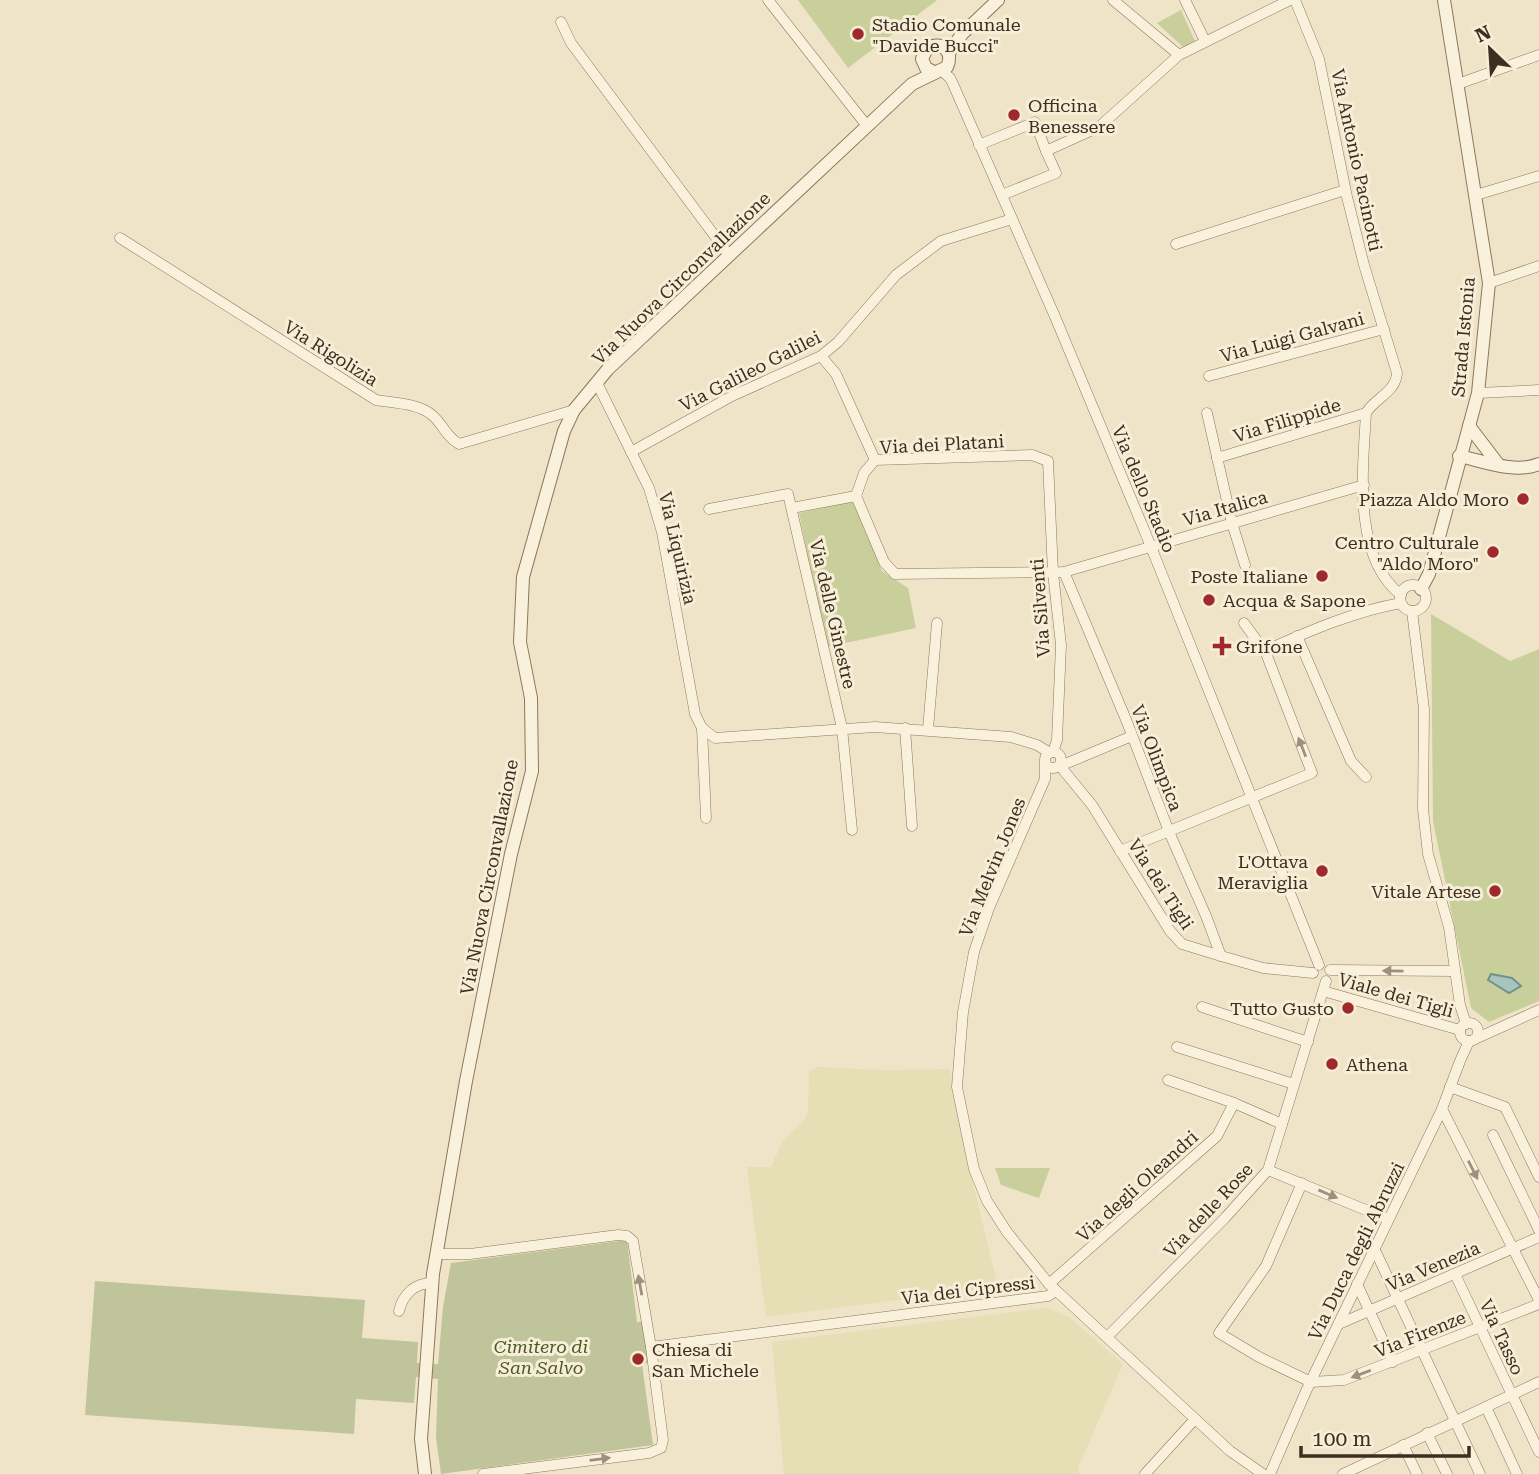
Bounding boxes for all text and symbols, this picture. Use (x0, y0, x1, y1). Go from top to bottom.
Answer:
place label: Stadio Comunale "Davide Bucci" (872, 14, 1021, 56)
north arrow (1455, 14, 1525, 84)
text: N (1472, 20, 1495, 48)
marker: Stadio Comunale "Davide Bucci" (850, 26, 866, 42)
street label: Via Antonio Pacinotti (1327, 67, 1387, 253)
place label: Officina Benessere (1028, 95, 1116, 137)
marker: Officina Benessere (1006, 107, 1022, 123)
street label: Via Nuova Circonvallazione (588, 187, 774, 369)
street label: Strada Istonia (1447, 276, 1479, 398)
street label: Via Luigi Galvani (1218, 308, 1366, 366)
street label: Via Rigolizia (280, 316, 382, 390)
street label: Via Galileo Galilei (676, 326, 824, 416)
street label: Via Filippide (1231, 394, 1343, 446)
street label: Via dello Stadio (1108, 422, 1180, 556)
street label: Via dei Platani (879, 430, 1005, 458)
street label: Via Italica (1180, 486, 1270, 530)
place label: Piazza Aldo Moro (1359, 489, 1509, 510)
street label: Via Liquirizia (655, 490, 701, 607)
marker: Piazza Aldo Moro (1515, 491, 1531, 507)
place label: Centro Culturale "Aldo Moro" (1335, 532, 1479, 574)
street label: Via delle Ginestre (806, 537, 860, 691)
marker: Centro Culturale "Aldo Moro" (1485, 544, 1501, 560)
street label: Via Silventi (1026, 558, 1054, 658)
place label: Poste Italiane (1191, 566, 1308, 587)
marker: Poste Italiane (1314, 568, 1330, 584)
place label: Acqua & Sapone (1223, 590, 1366, 611)
marker: Acqua & Sapone (1201, 592, 1217, 608)
place label: Grifone (1236, 636, 1303, 657)
marker: Grifone (1214, 638, 1230, 654)
street label: Via Olimpica (1127, 702, 1187, 814)
one-way arrow (1296, 737, 1307, 758)
street label: Via Nuova Circonvallazione (456, 757, 522, 996)
street label: Via Melvin Jones (955, 794, 1029, 940)
street label: Via dei Tigli (1124, 835, 1198, 933)
place label: L'Ottava Meraviglia (1217, 851, 1308, 893)
marker: L'Ottava Meraviglia (1314, 863, 1330, 879)
place label: Vitale Artese (1371, 881, 1481, 902)
marker: Vitale Artese (1487, 883, 1503, 899)
one-way arrow (1382, 965, 1404, 977)
street label: Viale dei Tigli (1336, 968, 1456, 1022)
place label: Tutto Gusto (1230, 998, 1334, 1019)
marker: Tutto Gusto (1340, 1000, 1356, 1016)
place label: Athena (1346, 1054, 1408, 1075)
marker: Athena (1324, 1056, 1340, 1072)
street label: Via degli Oleandri (1072, 1126, 1202, 1246)
street label: Via delle Rose (1159, 1158, 1257, 1261)
street label: Via Duca degli Abruzzi (1304, 1158, 1408, 1343)
one-way arrow (1467, 1160, 1478, 1180)
one-way arrow (1318, 1189, 1339, 1200)
street label: Via Venezia (1383, 1237, 1483, 1295)
street label: Via dei Cipressi (900, 1271, 1036, 1309)
one-way arrow (634, 1274, 645, 1296)
street label: Via Tasso (1475, 1296, 1529, 1378)
street label: Via Firenze (1371, 1306, 1469, 1362)
park label: Cimitero di San Salvo (494, 1336, 589, 1378)
place label: Chiesa di San Michele (652, 1339, 759, 1381)
marker: Chiesa di San Michele (630, 1351, 646, 1367)
one-way arrow (1351, 1368, 1372, 1379)
scale bar (1301, 1414, 1469, 1458)
text: 100 m (1312, 1427, 1372, 1451)
one-way arrow (589, 1454, 611, 1465)

